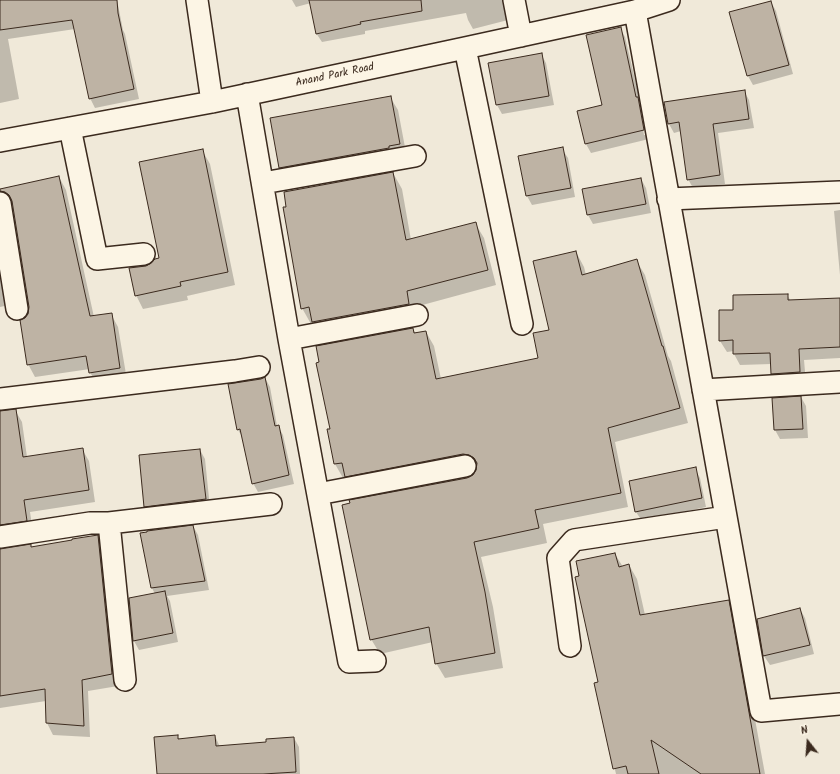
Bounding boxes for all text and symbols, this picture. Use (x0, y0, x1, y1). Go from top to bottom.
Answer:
street label: Anand Park Road (295, 61, 375, 91)
text: N (799, 721, 810, 740)
north arrow (788, 722, 828, 762)

